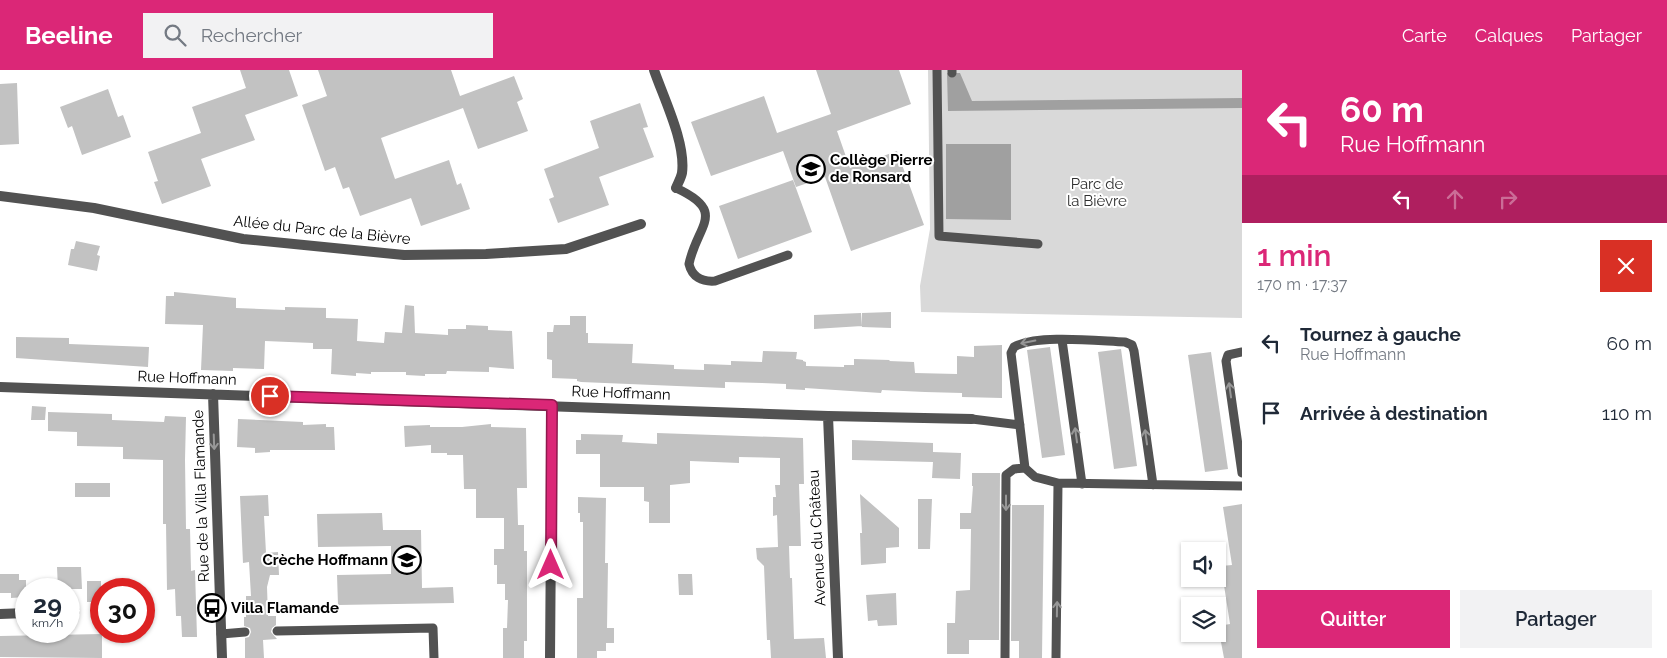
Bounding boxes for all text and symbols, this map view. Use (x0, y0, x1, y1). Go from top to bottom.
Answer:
search box (143, 13, 493, 58)
text: Beeline (25, 21, 113, 50)
icon: search (161, 21, 189, 49)
text: Rechercher (201, 24, 302, 46)
text: Carte (1402, 25, 1447, 46)
text: Calques (1475, 25, 1543, 46)
text: Partager (1571, 25, 1642, 46)
text: 60 m (1340, 89, 1424, 130)
icon: left (1257, 90, 1322, 155)
text: Rue Hoffmann (1340, 131, 1485, 157)
place label: Collège Pierre de Ronsard (830, 151, 933, 186)
school or university icon: Collège Pierre de Ronsard (796, 154, 826, 184)
park label: Parc de la Bièvre (1067, 175, 1127, 210)
icon: left (1388, 185, 1416, 213)
icon: ahead (1441, 185, 1469, 213)
icon: right (1494, 185, 1522, 213)
street label: Allée du Parc de la Bièvre (233, 212, 412, 248)
text: 1 min (1257, 238, 1332, 273)
button: close (1600, 240, 1652, 292)
text: 170 m · 17:37 (1257, 275, 1347, 294)
text: Tournez à gauche (1300, 323, 1461, 345)
icon: left (1257, 329, 1285, 357)
text: 60 m (1607, 332, 1652, 354)
one-way arrow (1021, 338, 1037, 347)
text: Rue Hoffmann (1300, 345, 1406, 364)
street label: Rue Hoffmann (137, 367, 237, 389)
pin (249, 375, 291, 417)
icon: arrive (256, 382, 284, 410)
street label: Rue Hoffmann (571, 382, 671, 404)
one-way arrow (1225, 382, 1235, 398)
icon: arrive (1257, 399, 1285, 427)
text: Arrivée à destination (1300, 402, 1488, 424)
text: 110 m (1602, 402, 1652, 424)
street label: Rue de la Villa Flamande (189, 409, 213, 582)
one-way arrow (1070, 428, 1080, 444)
one-way arrow (1141, 429, 1151, 445)
one-way arrow (210, 434, 219, 450)
street label: Avenue du Château (804, 469, 830, 607)
one-way arrow (1001, 494, 1011, 511)
position arrow (524, 538, 576, 590)
map controls (1181, 542, 1226, 642)
button: sound (1181, 542, 1226, 587)
school or university icon: Crèche Hoffmann (392, 545, 422, 575)
place label: Crèche Hoffmann (263, 551, 388, 569)
speed limit sign: 30 (90, 578, 155, 643)
text: 29 (33, 589, 62, 619)
button: Quitter (1257, 590, 1450, 648)
button: Partager (1460, 590, 1652, 648)
bus stop icon: Villa Flamande (197, 593, 227, 623)
button: layers (1181, 597, 1226, 642)
place label: Villa Flamande (231, 599, 339, 617)
one-way arrow (1052, 602, 1062, 618)
text: km/h (32, 616, 63, 630)

